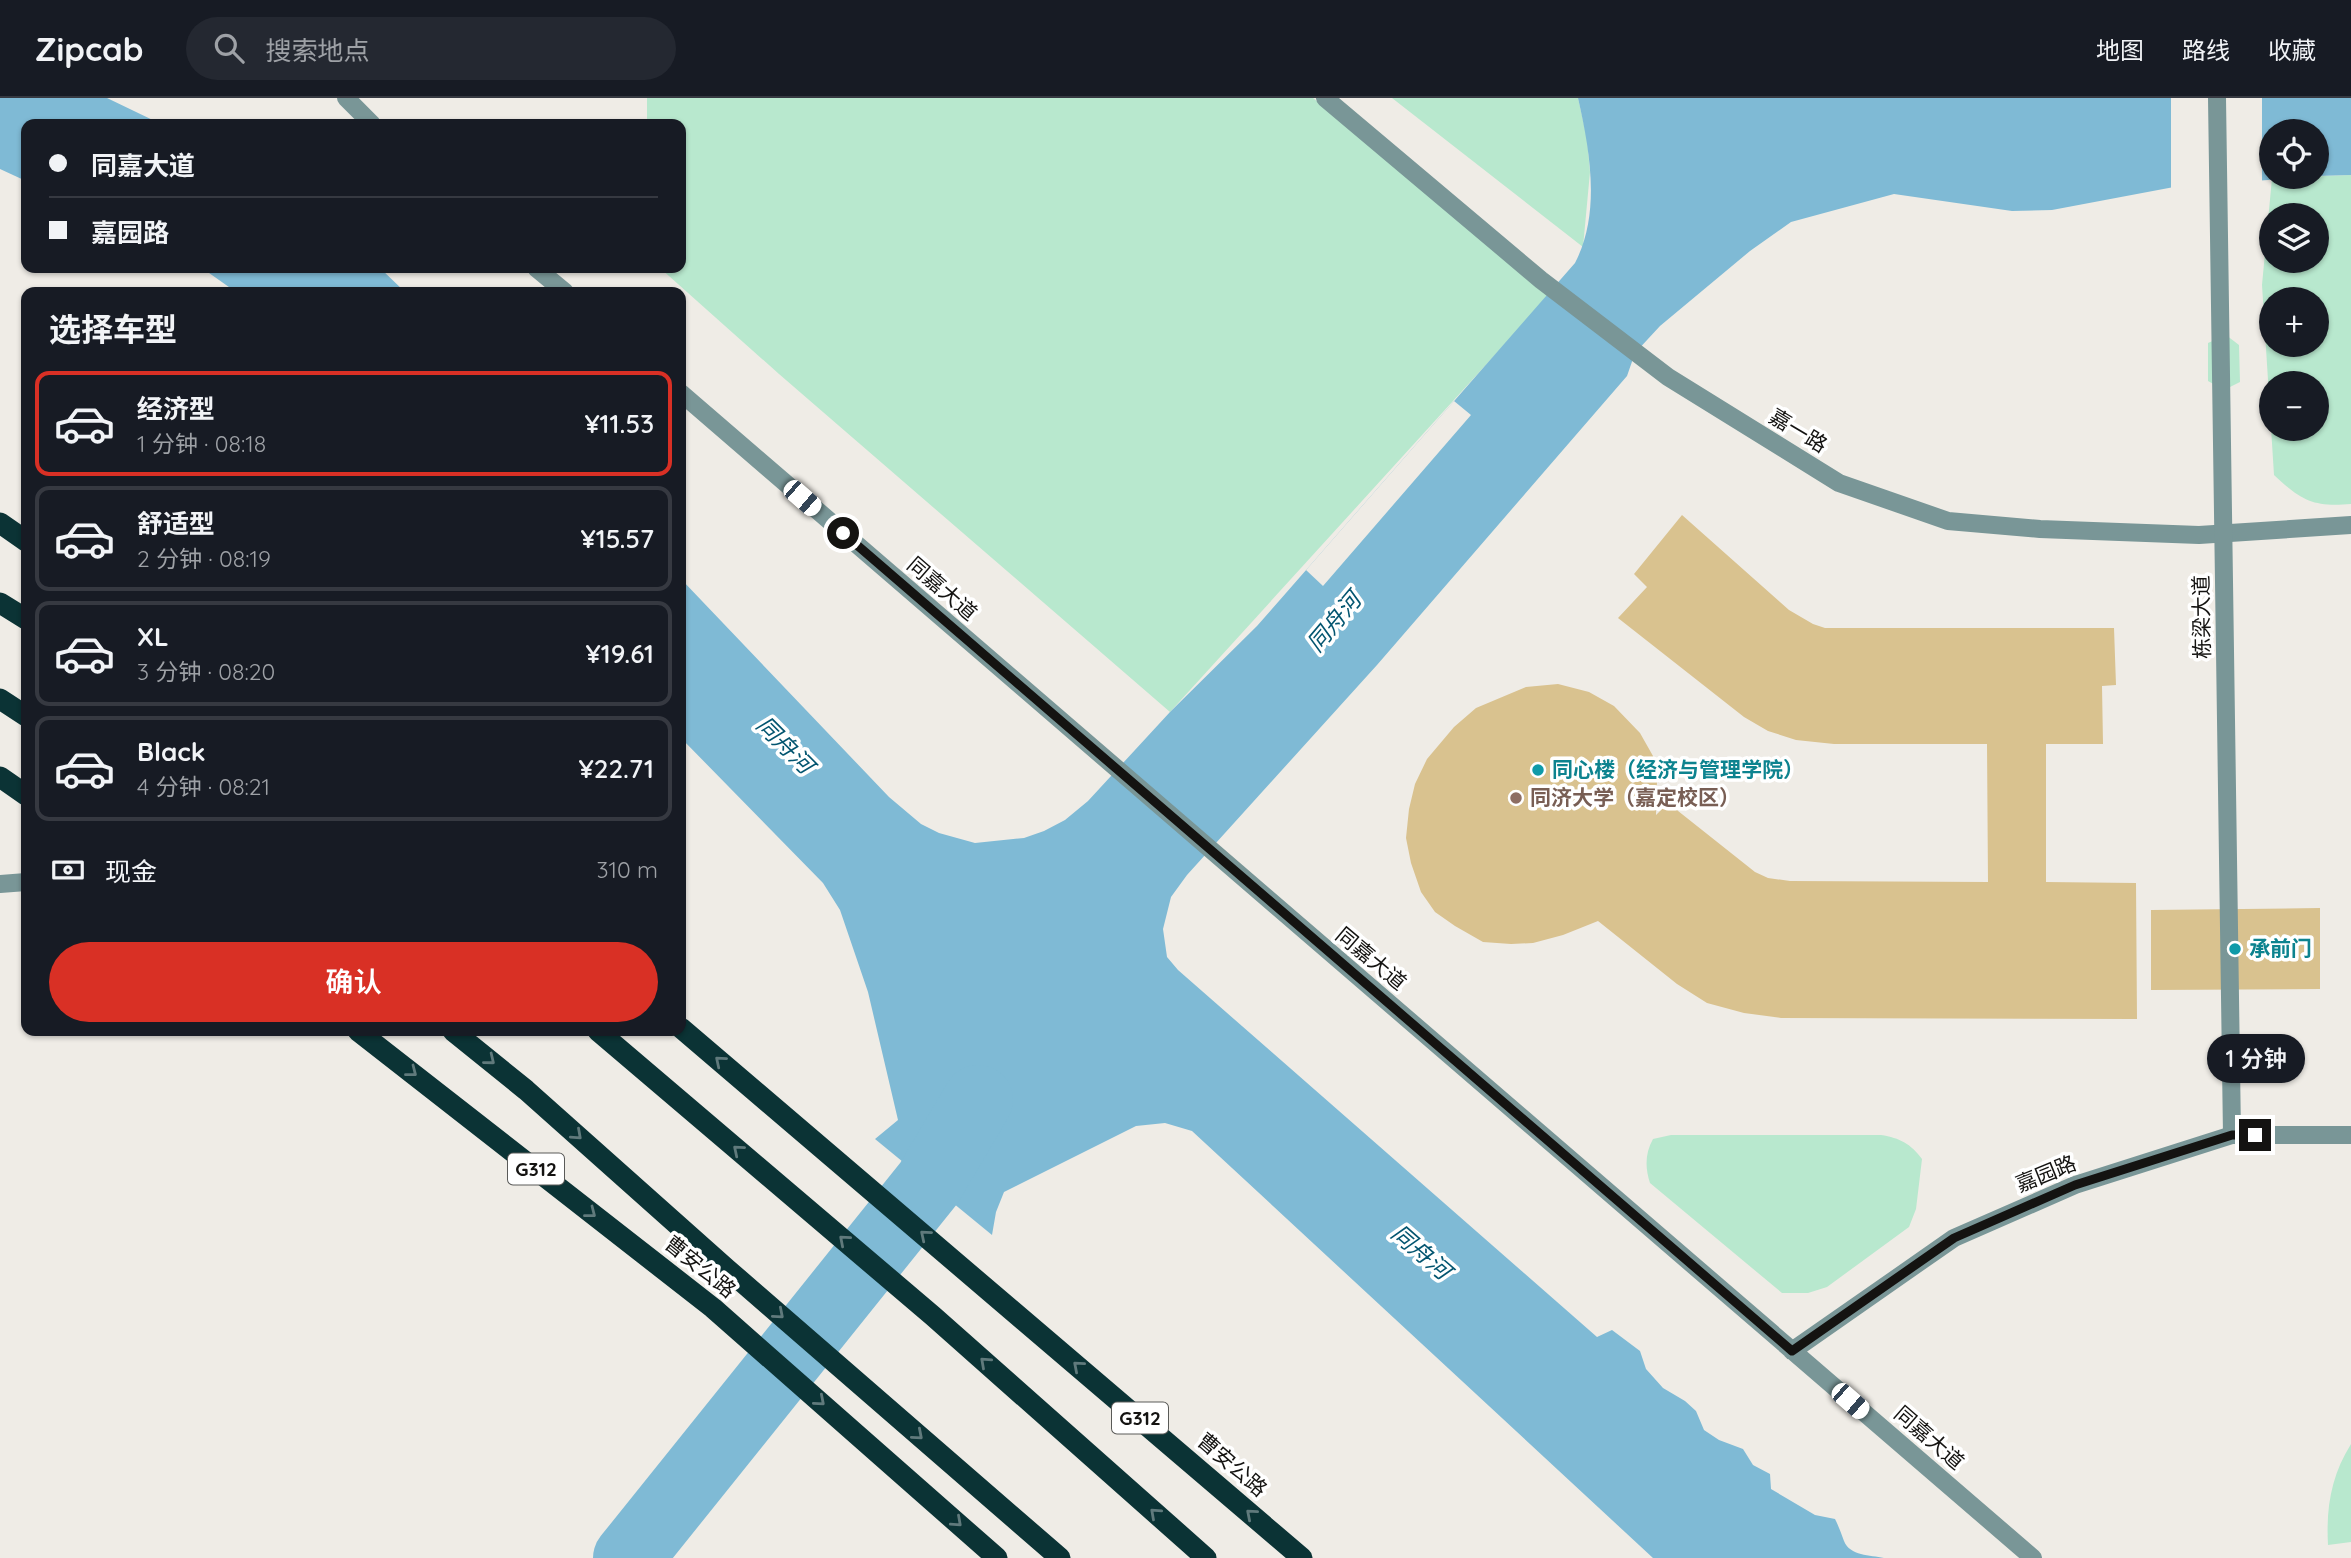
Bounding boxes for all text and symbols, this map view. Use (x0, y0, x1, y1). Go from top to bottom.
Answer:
search box (186, 17, 676, 80)
text: Zipcab (35, 28, 144, 69)
icon: search (210, 29, 248, 67)
text: 搜索地点 (266, 34, 370, 67)
text: 地图 (2096, 35, 2144, 65)
text: 路线 (2182, 35, 2230, 65)
text: 收藏 (2268, 35, 2316, 65)
map controls (2259, 119, 2329, 441)
button: locate (2259, 119, 2329, 189)
text: 同嘉大道 (91, 149, 195, 182)
button: layers (2259, 203, 2329, 273)
text: 嘉园路 (91, 216, 169, 249)
button: + (2259, 287, 2329, 357)
text: 选择车型 (49, 309, 177, 349)
button: − (2259, 371, 2329, 441)
icon: car (53, 392, 116, 455)
text: 经济型 (137, 392, 215, 425)
street label: 嘉一路 (1765, 403, 1832, 458)
text: ¥11.53 (584, 407, 654, 440)
text: 1 分钟 · 08:18 (137, 429, 266, 458)
car (780, 476, 825, 520)
icon: car (53, 507, 116, 570)
text: 舒适型 (137, 507, 215, 540)
route start (827, 517, 859, 549)
text: ¥15.57 (580, 522, 654, 555)
text: 2 分钟 · 08:19 (137, 544, 271, 573)
street label: 同嘉大道 (902, 551, 983, 626)
street label: 栋梁大道 (2187, 575, 2215, 659)
water label: 同舟河 (1300, 583, 1369, 657)
text: XL (137, 620, 169, 653)
icon: car (53, 622, 116, 685)
text: ¥19.61 (586, 637, 654, 670)
text: 3 分钟 · 08:20 (137, 657, 275, 686)
water label: 同舟河 (751, 710, 823, 782)
text: Black (137, 735, 206, 768)
icon: car (53, 737, 116, 800)
text: ¥22.71 (579, 752, 654, 785)
place label: 同心楼（经济与管理学院） (1552, 756, 1804, 782)
marker: 同心楼（经济与管理学院） (1530, 762, 1546, 778)
text: 4 分钟 · 08:21 (137, 772, 270, 801)
place label: 同济大学（嘉定校区） (1530, 784, 1740, 810)
marker: 同济大学（嘉定校区） (1508, 790, 1524, 806)
icon: cash (49, 851, 87, 889)
text: 现金 (105, 855, 157, 888)
text: 310 m (596, 855, 658, 884)
street label: 同嘉大道 (1331, 921, 1412, 995)
place label: 承前门 (2249, 935, 2312, 961)
marker: 承前门 (2227, 941, 2243, 957)
button: 确认 (49, 942, 658, 1022)
callout: 1 分钟 (2206, 1034, 2304, 1082)
text: 1 分钟 (2225, 1044, 2287, 1073)
one-way arrow (482, 1052, 495, 1064)
one-way arrow (715, 1057, 728, 1069)
one-way arrow (405, 1064, 417, 1077)
route end (2239, 1119, 2271, 1151)
one-way arrow (569, 1127, 582, 1139)
one-way arrow (733, 1146, 746, 1158)
street label: 嘉园路 (2012, 1149, 2080, 1197)
road number: G312 (508, 1154, 564, 1184)
one-way arrow (584, 1204, 596, 1217)
water label: 同舟河 (1386, 1218, 1460, 1288)
street label: 曹安公路 (660, 1230, 741, 1303)
one-way arrow (920, 1231, 933, 1243)
one-way arrow (839, 1236, 852, 1248)
one-way arrow (771, 1306, 784, 1318)
one-way arrow (980, 1358, 993, 1370)
one-way arrow (1073, 1362, 1086, 1374)
car (1828, 1379, 1873, 1423)
one-way arrow (812, 1393, 825, 1405)
street label: 同嘉大道 (1889, 1400, 1970, 1475)
road number: G312 (1112, 1402, 1168, 1434)
one-way arrow (910, 1427, 923, 1439)
street label: 曹安公路 (1192, 1427, 1273, 1502)
one-way arrow (1150, 1509, 1163, 1521)
one-way arrow (1246, 1510, 1259, 1522)
one-way arrow (949, 1514, 962, 1526)

